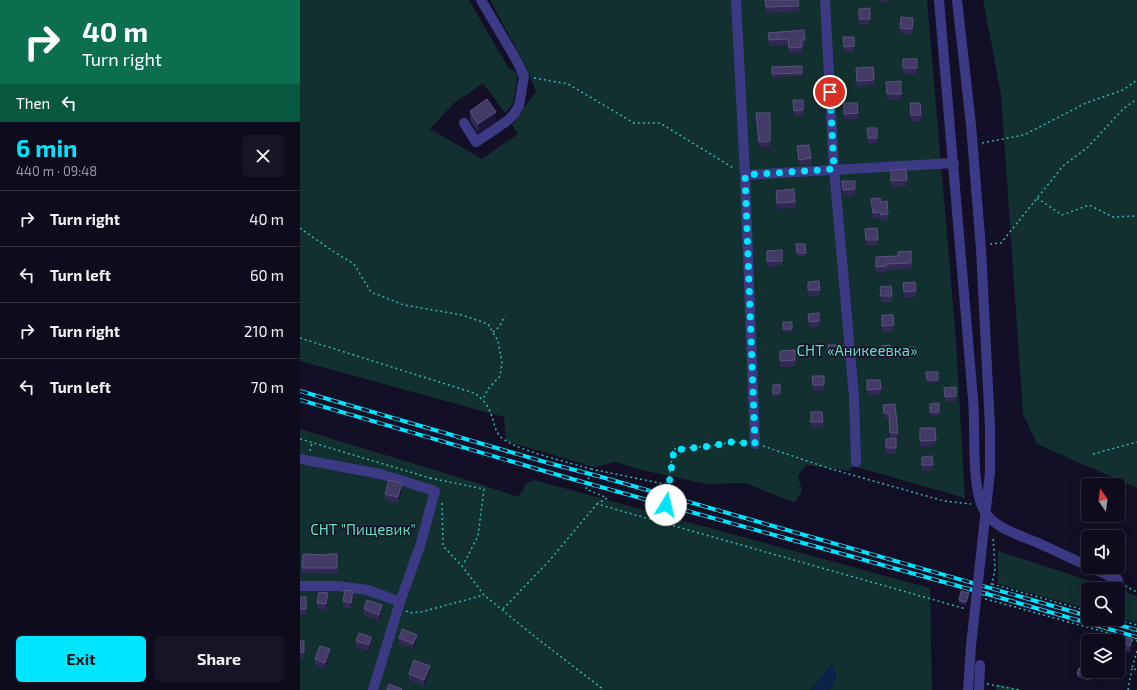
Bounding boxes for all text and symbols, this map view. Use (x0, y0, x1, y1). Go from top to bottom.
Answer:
text: 40 m (82, 14, 148, 48)
icon: right (16, 16, 68, 68)
text: Turn right (82, 48, 162, 70)
pin (813, 75, 847, 109)
icon: arrive (819, 81, 841, 103)
icon: left (58, 92, 80, 114)
text: Then (16, 94, 50, 112)
text: 6 min (16, 133, 78, 162)
button: close (242, 135, 284, 177)
text: 440 m · 09:48 (16, 163, 97, 179)
icon: right (16, 208, 38, 230)
text: Turn right (50, 210, 120, 228)
text: 40 m (249, 210, 284, 228)
icon: left (16, 264, 38, 286)
text: Turn left (50, 266, 111, 284)
text: 60 m (250, 266, 284, 284)
icon: right (16, 320, 38, 342)
text: Turn right (50, 322, 120, 340)
text: 210 m (244, 322, 284, 340)
park label: СНТ «Аникеевка» (797, 341, 917, 359)
icon: left (16, 376, 38, 398)
text: Turn left (50, 378, 111, 396)
text: 70 m (251, 378, 284, 396)
north arrow (1081, 478, 1125, 522)
map controls (1081, 478, 1125, 678)
position arrow (645, 484, 687, 526)
park label: СНТ "Пищевик" (310, 520, 416, 538)
button: sound (1081, 530, 1125, 574)
button: search (1081, 582, 1125, 626)
button: layers (1081, 634, 1125, 678)
button: Exit (16, 636, 146, 682)
button: Share (154, 636, 284, 682)

